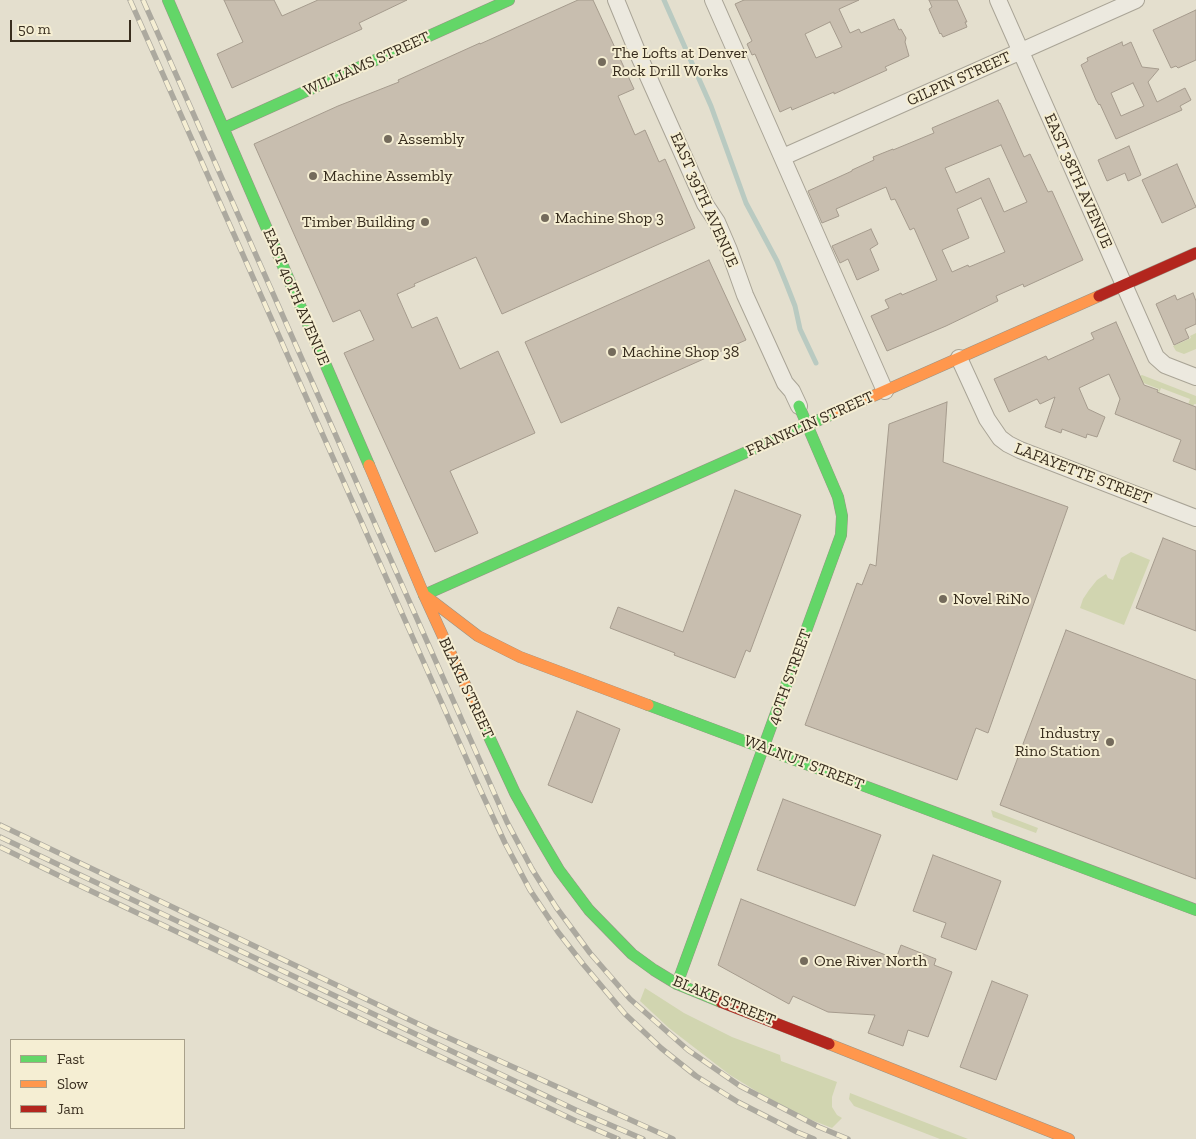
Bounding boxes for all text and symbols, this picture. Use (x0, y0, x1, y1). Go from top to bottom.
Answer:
scale bar (12, 10, 134, 42)
text: 50 m (18, 20, 51, 38)
street label: WILLIAMS STREET (301, 27, 433, 101)
place label: The Lofts at Denver Rock Drill Works (612, 43, 748, 81)
street label: GILPIN STREET (904, 48, 1014, 110)
marker: The Lofts at Denver Rock Drill Works (596, 56, 608, 68)
street label: EAST 38TH AVENUE (1040, 111, 1116, 251)
place label: Assembly (398, 129, 464, 149)
street label: EAST 39TH AVENUE (666, 130, 742, 270)
marker: Assembly (382, 133, 394, 145)
place label: Machine Assembly (323, 166, 452, 186)
marker: Machine Assembly (307, 170, 319, 182)
place label: Machine Shop 3 (555, 208, 664, 228)
place label: Timber Building (302, 212, 415, 232)
marker: Machine Shop 3 (539, 212, 551, 224)
marker: Timber Building (419, 216, 431, 228)
street label: EAST 40TH AVENUE (258, 226, 334, 368)
place label: Machine Shop 38 (622, 342, 739, 362)
marker: Machine Shop 38 (606, 346, 618, 358)
street label: FRANKLIN STREET (743, 387, 877, 461)
street label: LAFAYETTE STREET (1012, 439, 1154, 509)
place label: Novel RiNo (953, 589, 1030, 609)
marker: Novel RiNo (937, 593, 949, 605)
street label: 40TH STREET (764, 627, 816, 727)
street label: BLAKE STREET (434, 634, 498, 742)
place label: Industry Rino Station (1015, 723, 1100, 761)
street label: WALNUT STREET (741, 731, 867, 795)
marker: Industry Rino Station (1104, 736, 1116, 748)
place label: One River North (814, 951, 927, 971)
marker: One River North (798, 955, 810, 967)
street label: BLAKE STREET (670, 972, 778, 1030)
legend (10, 1039, 185, 1129)
text: Fast (57, 1050, 85, 1068)
text: Slow (57, 1075, 88, 1093)
text: Jam (57, 1100, 84, 1118)

